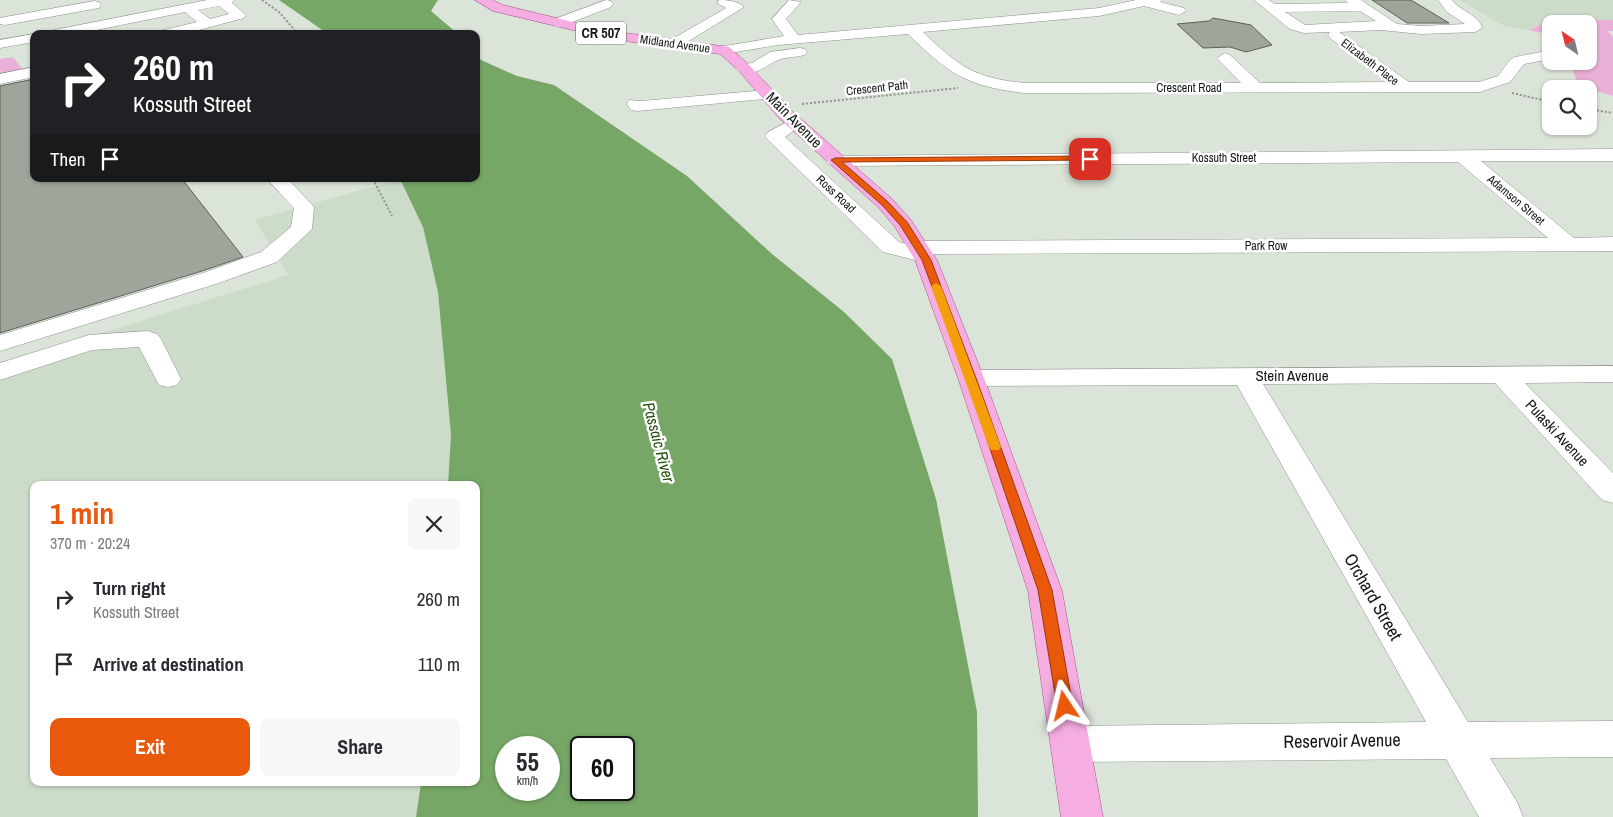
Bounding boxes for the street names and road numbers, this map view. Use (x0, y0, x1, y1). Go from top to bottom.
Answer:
road number: CR 507 (576, 22, 626, 44)
street label: Midland Avenue (639, 31, 711, 57)
street label: Elizabeth Place (1338, 35, 1402, 89)
street label: Crescent Path (845, 77, 909, 99)
street label: Crescent Road (1156, 80, 1222, 96)
street label: Main Avenue (762, 87, 827, 152)
street label: Kossuth Street (1192, 150, 1257, 166)
street label: Adamson Street (1483, 171, 1548, 229)
street label: Ross Road (813, 172, 859, 216)
street label: Park Row (1245, 238, 1288, 254)
street label: Stein Avenue (1256, 365, 1329, 386)
street label: Pulaski Avenue (1521, 395, 1594, 471)
street label: Orchard Street (1338, 549, 1408, 645)
street label: Reservoir Avenue (1283, 727, 1401, 754)

